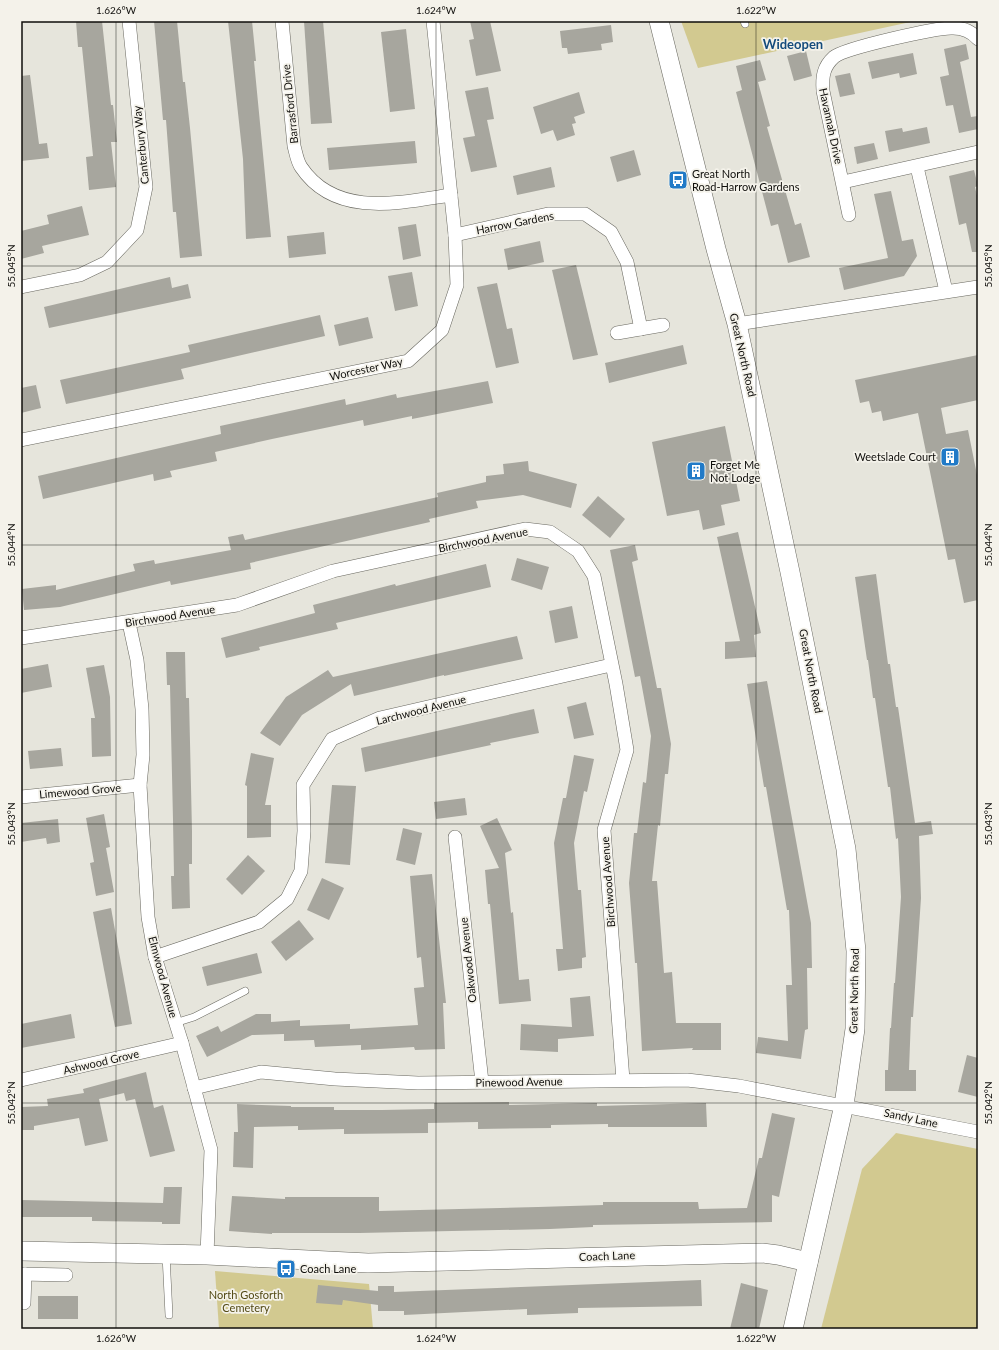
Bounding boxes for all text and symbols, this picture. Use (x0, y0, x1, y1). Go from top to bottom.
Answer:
text: 1.626°W (96, 4, 137, 16)
text: 1.624°W (416, 4, 457, 16)
text: 1.622°W (736, 4, 777, 16)
district label: Wideopen (763, 36, 823, 52)
street label: Barrasford Drive (279, 64, 300, 144)
street label: Havannah Drive (817, 87, 846, 165)
street label: Canterbury Way (130, 105, 151, 185)
place label: Great North Road-Harrow Gardens (692, 167, 800, 193)
bus stop icon: Great North Road-Harrow Gardens (667, 169, 689, 191)
street label: Harrow Gardens (475, 209, 555, 236)
text: 55.045°N (5, 244, 17, 288)
text: 55.045°N (982, 244, 994, 288)
street label: Great North Road (728, 312, 759, 398)
street label: Worcester Way (328, 354, 404, 383)
building icon: Weetslade Court (939, 446, 961, 468)
place label: Weetslade Court (855, 450, 936, 463)
place label: Forget Me Not Lodge (710, 458, 760, 484)
building icon: Forget Me Not Lodge (685, 460, 707, 482)
text: 55.044°N (5, 523, 17, 567)
text: 55.044°N (982, 523, 994, 567)
street label: Birchwood Avenue (437, 524, 529, 555)
street label: Birchwood Avenue (124, 602, 216, 629)
street label: Great North Road (797, 628, 826, 714)
street label: Larchwood Avenue (375, 692, 467, 727)
street label: Limewood Grove (38, 780, 122, 801)
text: 55.043°N (5, 802, 17, 846)
text: 55.043°N (982, 802, 994, 846)
street label: Birchwood Avenue (598, 836, 617, 928)
street label: Oakwood Avenue (457, 917, 478, 1003)
street label: Elmwood Avenue (146, 935, 181, 1019)
street label: Great North Road (846, 948, 861, 1034)
street label: Ashwood Grove (62, 1046, 140, 1077)
street label: Pinewood Avenue (475, 1074, 563, 1089)
text: 55.042°N (5, 1081, 17, 1125)
text: 55.042°N (982, 1081, 994, 1125)
street label: Sandy Lane (883, 1105, 940, 1130)
street label: Coach Lane (579, 1248, 635, 1263)
bus stop icon: Coach Lane (275, 1258, 297, 1280)
place label: Coach Lane (300, 1262, 356, 1275)
park label: North Gosforth Cemetery (209, 1288, 283, 1314)
text: 1.626°W (96, 1332, 137, 1344)
text: 1.624°W (416, 1332, 457, 1344)
text: 1.622°W (736, 1332, 777, 1344)

